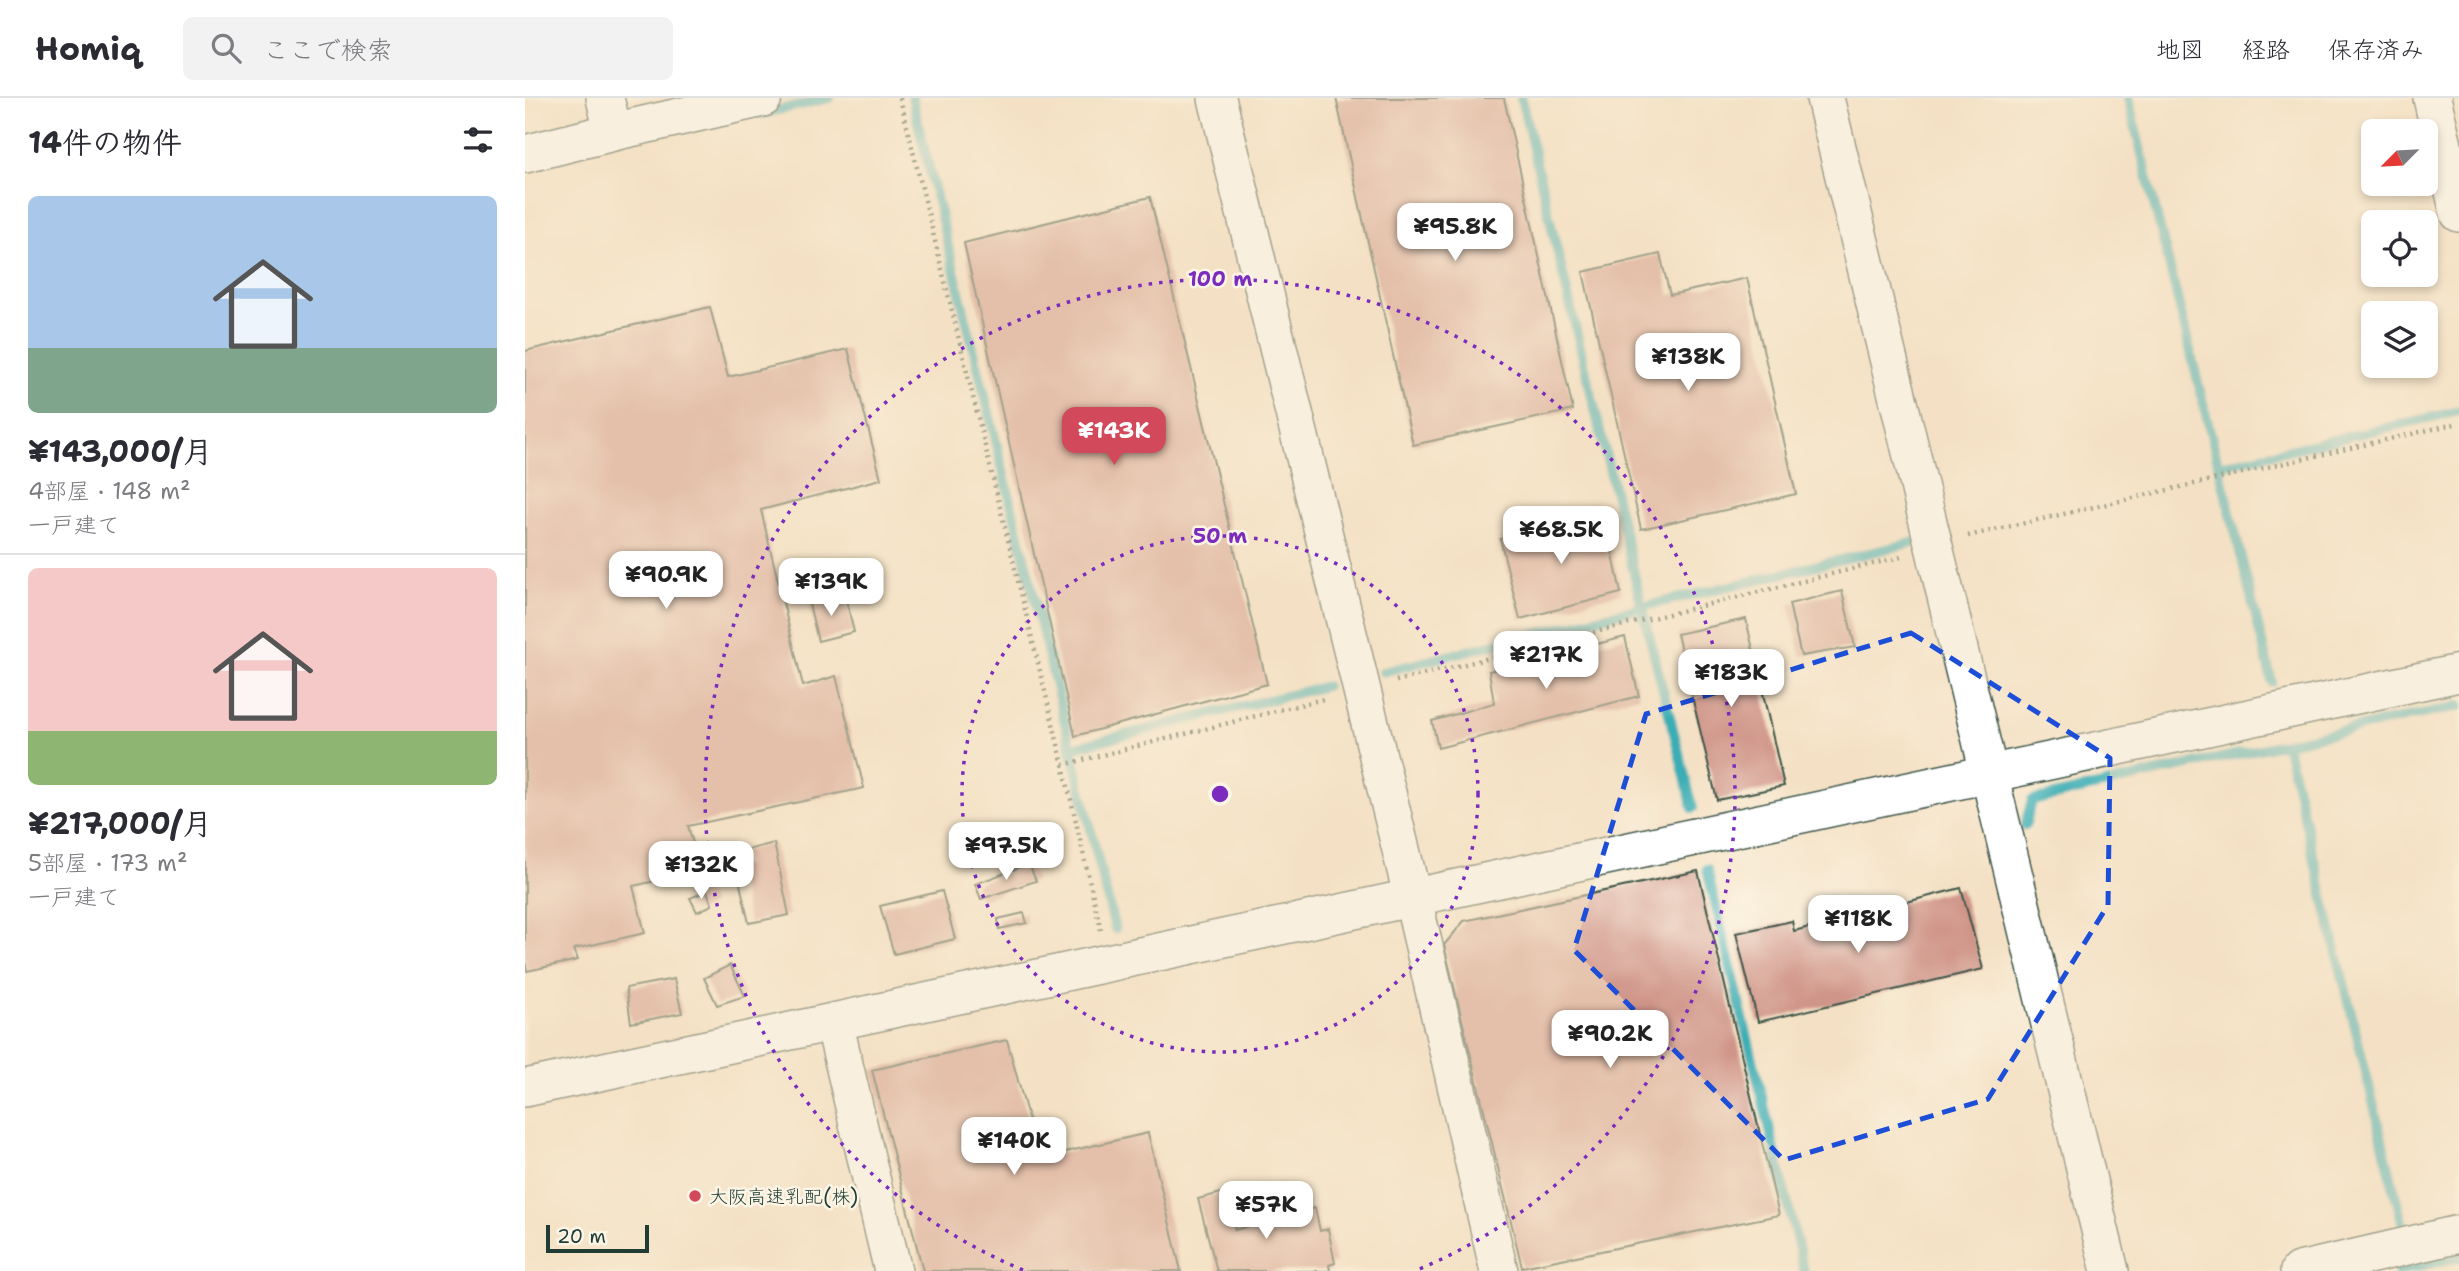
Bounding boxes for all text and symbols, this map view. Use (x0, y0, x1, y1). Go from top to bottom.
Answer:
search box (183, 17, 673, 80)
text: Homiq (35, 26, 141, 71)
icon: search (207, 29, 245, 67)
text: ここで検索 (263, 32, 393, 67)
text: 地図 (2156, 34, 2204, 66)
text: 経路 (2242, 34, 2290, 66)
text: 保存済み (2328, 34, 2424, 66)
north arrow (2361, 119, 2438, 196)
map controls (2361, 119, 2438, 378)
icon: filters (459, 121, 497, 159)
text: 14件の物件 (28, 122, 182, 163)
pin: ¥95.8K (1398, 204, 1512, 263)
button: locate (2361, 210, 2438, 287)
text: ¥95.8K (1413, 211, 1497, 241)
icon: home (200, 241, 326, 367)
text: 100 m (1188, 265, 1252, 293)
button: layers (2361, 301, 2438, 378)
pin: ¥138K (1639, 334, 1737, 393)
text: ¥138K (1651, 341, 1725, 371)
pin: ¥143K (1065, 408, 1163, 467)
text: ¥143K (1078, 415, 1150, 445)
text: ¥143,000/月 (28, 431, 212, 472)
text: 4部屋 · 148 m² (28, 476, 191, 506)
pin: ¥68.5K (1504, 506, 1618, 566)
text: 一戸建て (28, 510, 120, 540)
text: ¥68.5K (1519, 514, 1603, 544)
text: 50 m (1193, 522, 1247, 550)
pin: ¥90.9K (609, 552, 723, 611)
text: ¥90.9K (625, 559, 707, 589)
pin: ¥139K (782, 559, 880, 618)
text: ¥139K (795, 566, 867, 596)
icon: home (200, 613, 326, 739)
pin: ¥217K (1497, 632, 1595, 691)
text: ¥217K (1509, 639, 1583, 669)
pin: ¥183K (1682, 650, 1780, 709)
text: ¥183K (1694, 657, 1768, 687)
centre of rings (1208, 782, 1232, 806)
text: ¥217,000/月 (28, 803, 212, 844)
pin: ¥97.5K (949, 822, 1063, 882)
text: ¥97.5K (965, 830, 1047, 860)
pin: ¥132K (652, 842, 750, 901)
text: 5部屋 · 173 m² (28, 848, 187, 878)
text: ¥132K (665, 849, 737, 879)
text: 一戸建て (28, 882, 120, 912)
pin: ¥118K (1809, 896, 1907, 955)
text: ¥118K (1824, 903, 1892, 933)
pin: ¥90.2K (1553, 1010, 1667, 1070)
text: ¥90.2K (1568, 1018, 1652, 1048)
pin: ¥140K (965, 1118, 1063, 1177)
text: ¥140K (977, 1125, 1051, 1155)
pin: ¥57K (1225, 1182, 1307, 1241)
place label: 大阪高速乳配(株) (709, 1184, 858, 1209)
marker: 大阪高速乳配(株) (687, 1188, 703, 1204)
text: ¥57K (1235, 1189, 1297, 1219)
scale bar (546, 1222, 649, 1254)
text: 20 m (557, 1224, 606, 1249)

